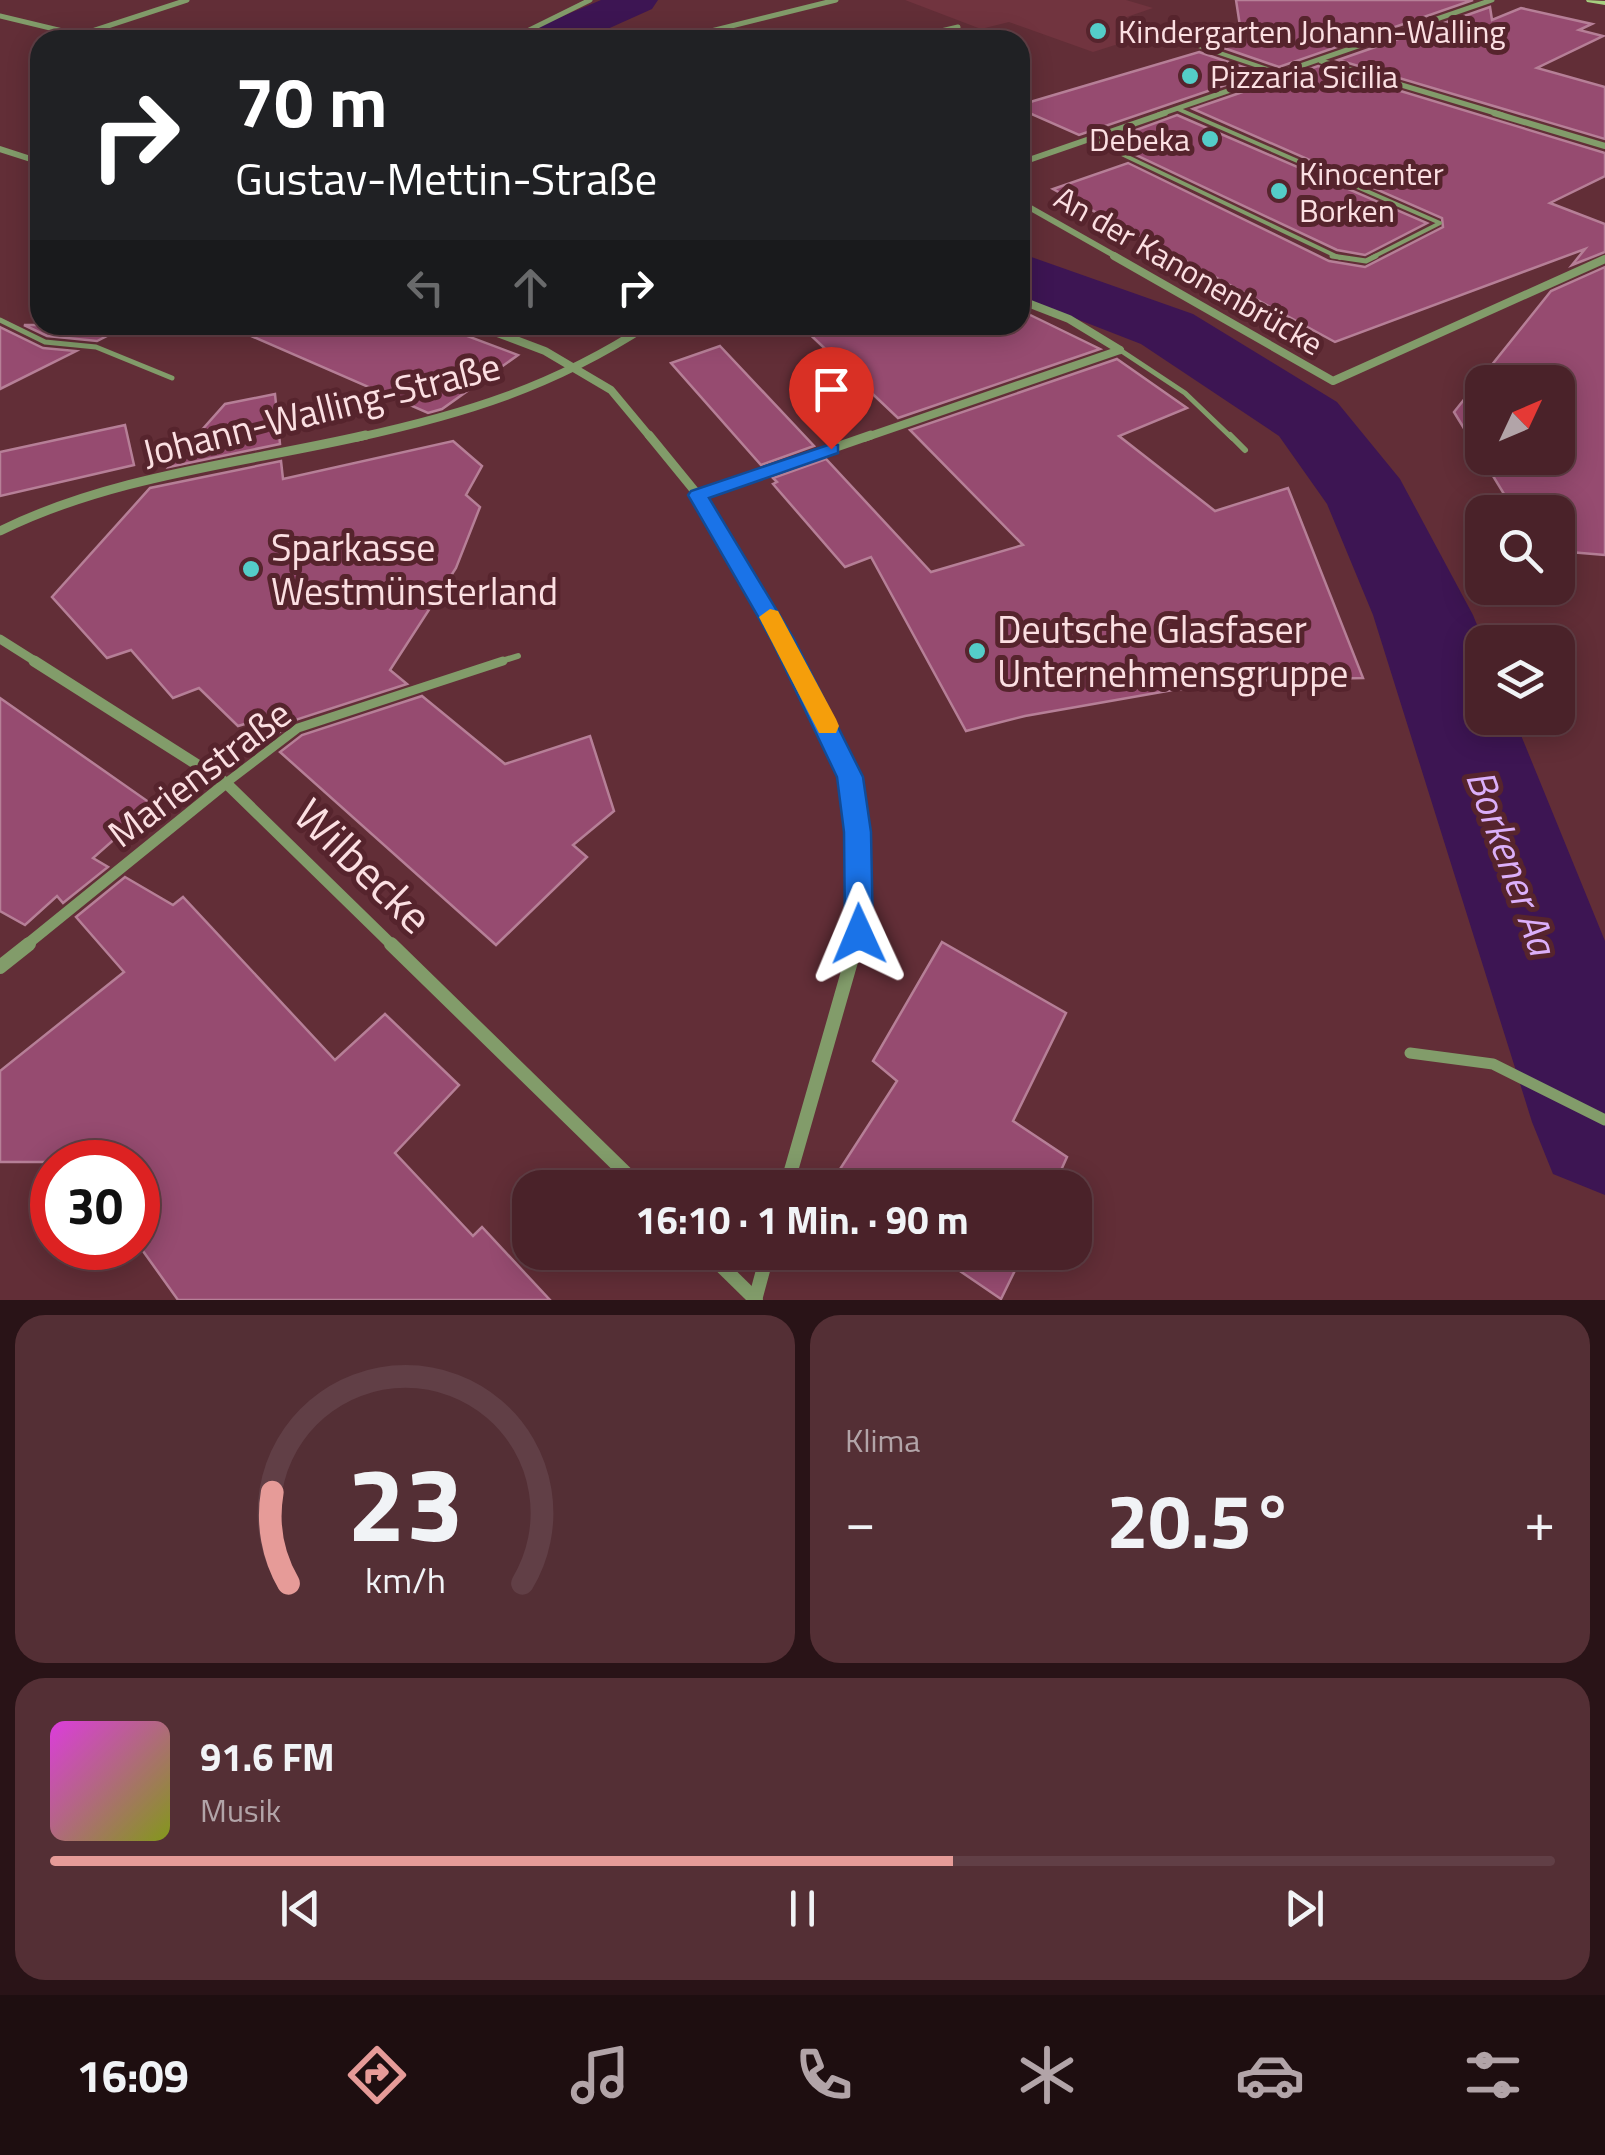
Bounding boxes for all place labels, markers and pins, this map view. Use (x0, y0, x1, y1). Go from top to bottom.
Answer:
place label: Kindergarten Johann-Walling (1118, 7, 1506, 55)
marker: Kindergarten Johann-Walling (1087, 20, 1109, 42)
place label: Pizzaria Sicilia (1210, 52, 1398, 100)
marker: Pizzaria Sicilia (1179, 65, 1201, 87)
place label: Debeka (1089, 115, 1190, 163)
marker: Debeka (1199, 128, 1221, 150)
place label: Kinocenter Borken (1299, 149, 1444, 234)
marker: Kinocenter Borken (1268, 180, 1290, 202)
pin (789, 347, 874, 450)
place label: Sparkasse Westmünsterland (271, 518, 558, 620)
marker: Sparkasse Westmünsterland (240, 558, 262, 580)
place label: Deutsche Glasfaser Unternehmensgruppe (997, 600, 1348, 702)
marker: Deutsche Glasfaser Unternehmensgruppe (966, 640, 988, 662)

